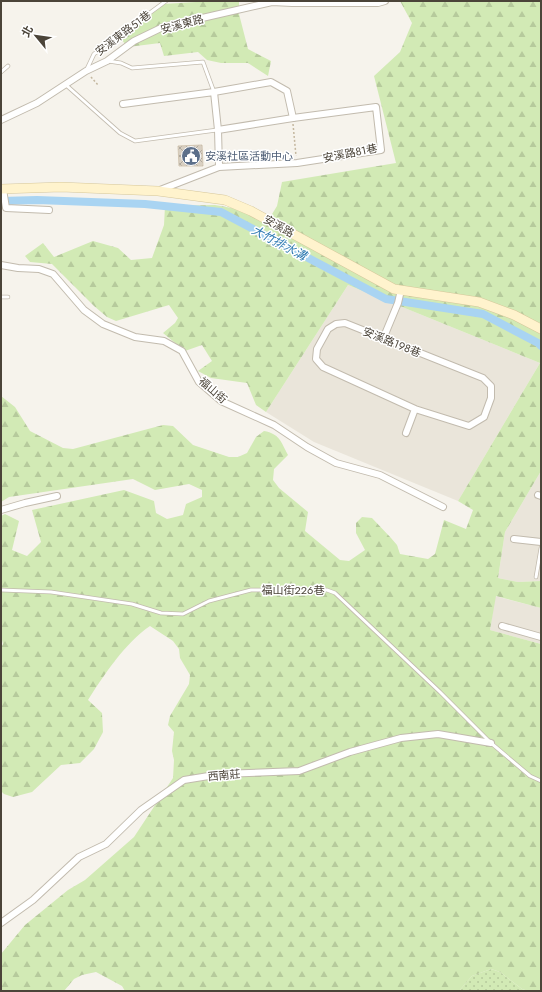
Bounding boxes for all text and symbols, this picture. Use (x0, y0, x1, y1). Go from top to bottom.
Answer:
street label: 安溪東路51巷 (92, 7, 154, 59)
street label: 安溪東路 (159, 11, 205, 37)
north arrow (16, 16, 56, 56)
text: 北 (18, 22, 37, 40)
street label: 安溪路81巷 (321, 140, 379, 166)
public building icon: 安溪社區活動中心 (180, 145, 202, 167)
place label: 安溪社區活動中心 (205, 148, 293, 164)
street label: 安溪路 (261, 211, 297, 241)
water label: 大竹排水溝 (248, 221, 311, 266)
street label: 安溪路198巷 (361, 323, 423, 361)
street label: 福山街 (195, 373, 231, 407)
street label: 福山街226巷 (262, 582, 324, 598)
street label: 西南莊 (207, 766, 241, 784)

